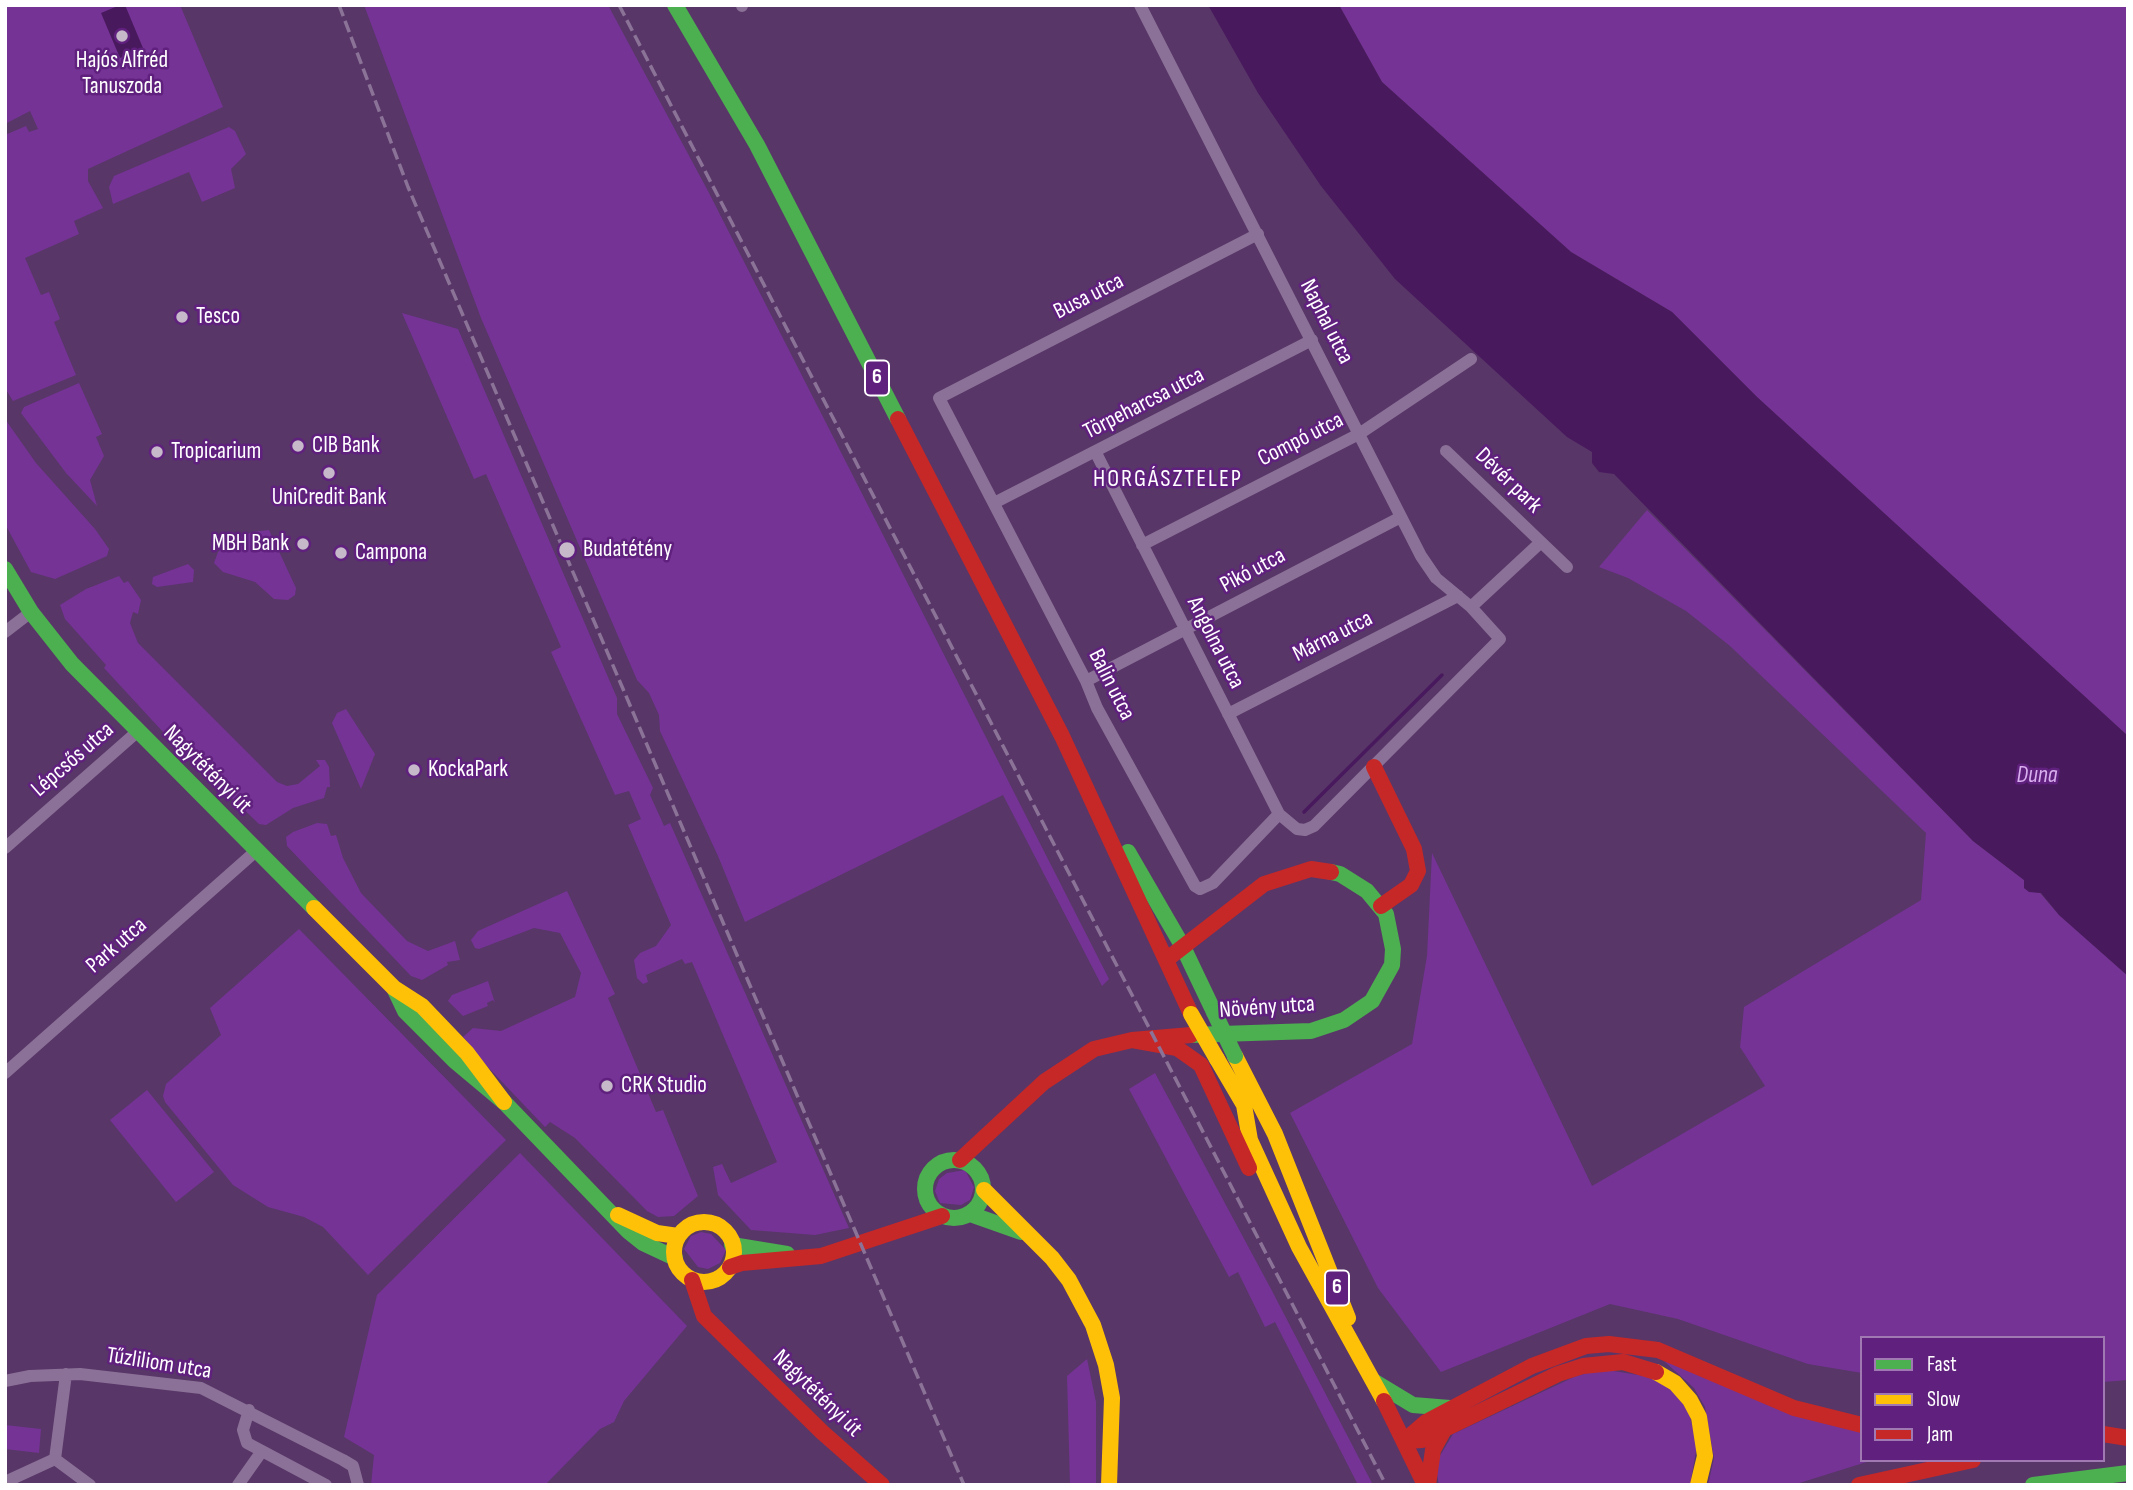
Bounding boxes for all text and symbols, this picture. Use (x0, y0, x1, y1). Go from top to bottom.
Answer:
marker: Hajós Alfréd Tanuszoda (114, 28, 130, 44)
place label: Hajós Alfréd Tanuszoda (76, 47, 168, 101)
street label: Busa utca (1049, 268, 1129, 326)
street label: Naphal utca (1293, 275, 1359, 369)
place label: Tesco (196, 303, 240, 331)
marker: Tesco (174, 309, 190, 325)
road number: 6 (865, 360, 889, 396)
street label: Törpeharcsa utca (1079, 362, 1209, 446)
street label: Compó utca (1254, 407, 1348, 473)
place label: CIB Bank (312, 432, 379, 460)
place label: Tropicarium (171, 438, 261, 466)
marker: CIB Bank (290, 438, 306, 454)
street label: Dévér park (1469, 442, 1547, 520)
marker: Tropicarium (149, 444, 165, 460)
marker: UniCredit Bank (321, 465, 337, 481)
district label: HORGÁSZTELEP (1095, 466, 1241, 494)
place label: UniCredit Bank (272, 484, 386, 512)
place label: MBH Bank (212, 530, 289, 558)
marker: MBH Bank (295, 536, 311, 552)
place label: Budatétény (583, 536, 672, 564)
place label: Campona (355, 539, 427, 567)
marker: Budatétény (557, 540, 577, 560)
street label: Pikó utca (1216, 542, 1290, 600)
marker: Campona (333, 545, 349, 561)
street label: Angolna utca (1180, 592, 1250, 694)
street label: Márna utca (1289, 605, 1377, 669)
street label: Balin utca (1081, 645, 1141, 725)
street label: Lépcsős utca (26, 717, 120, 803)
street label: Nagytétényi út (157, 720, 257, 820)
place label: KockaPark (428, 756, 508, 784)
marker: KockaPark (406, 762, 422, 778)
water label: Duna (2016, 762, 2058, 790)
street label: Park utca (81, 912, 153, 980)
street label: Növény utca (1218, 991, 1316, 1025)
place label: CRK Studio (621, 1072, 707, 1100)
marker: CRK Studio (599, 1078, 615, 1094)
road number: 6 (1325, 1270, 1349, 1306)
legend (1860, 1336, 2105, 1462)
street label: Tűzliliom utca (105, 1342, 213, 1386)
street label: Nagytétényi út (766, 1345, 868, 1443)
text: Fast (1927, 1352, 1957, 1377)
text: Slow (1927, 1387, 1960, 1412)
text: Jam (1927, 1422, 1953, 1447)

